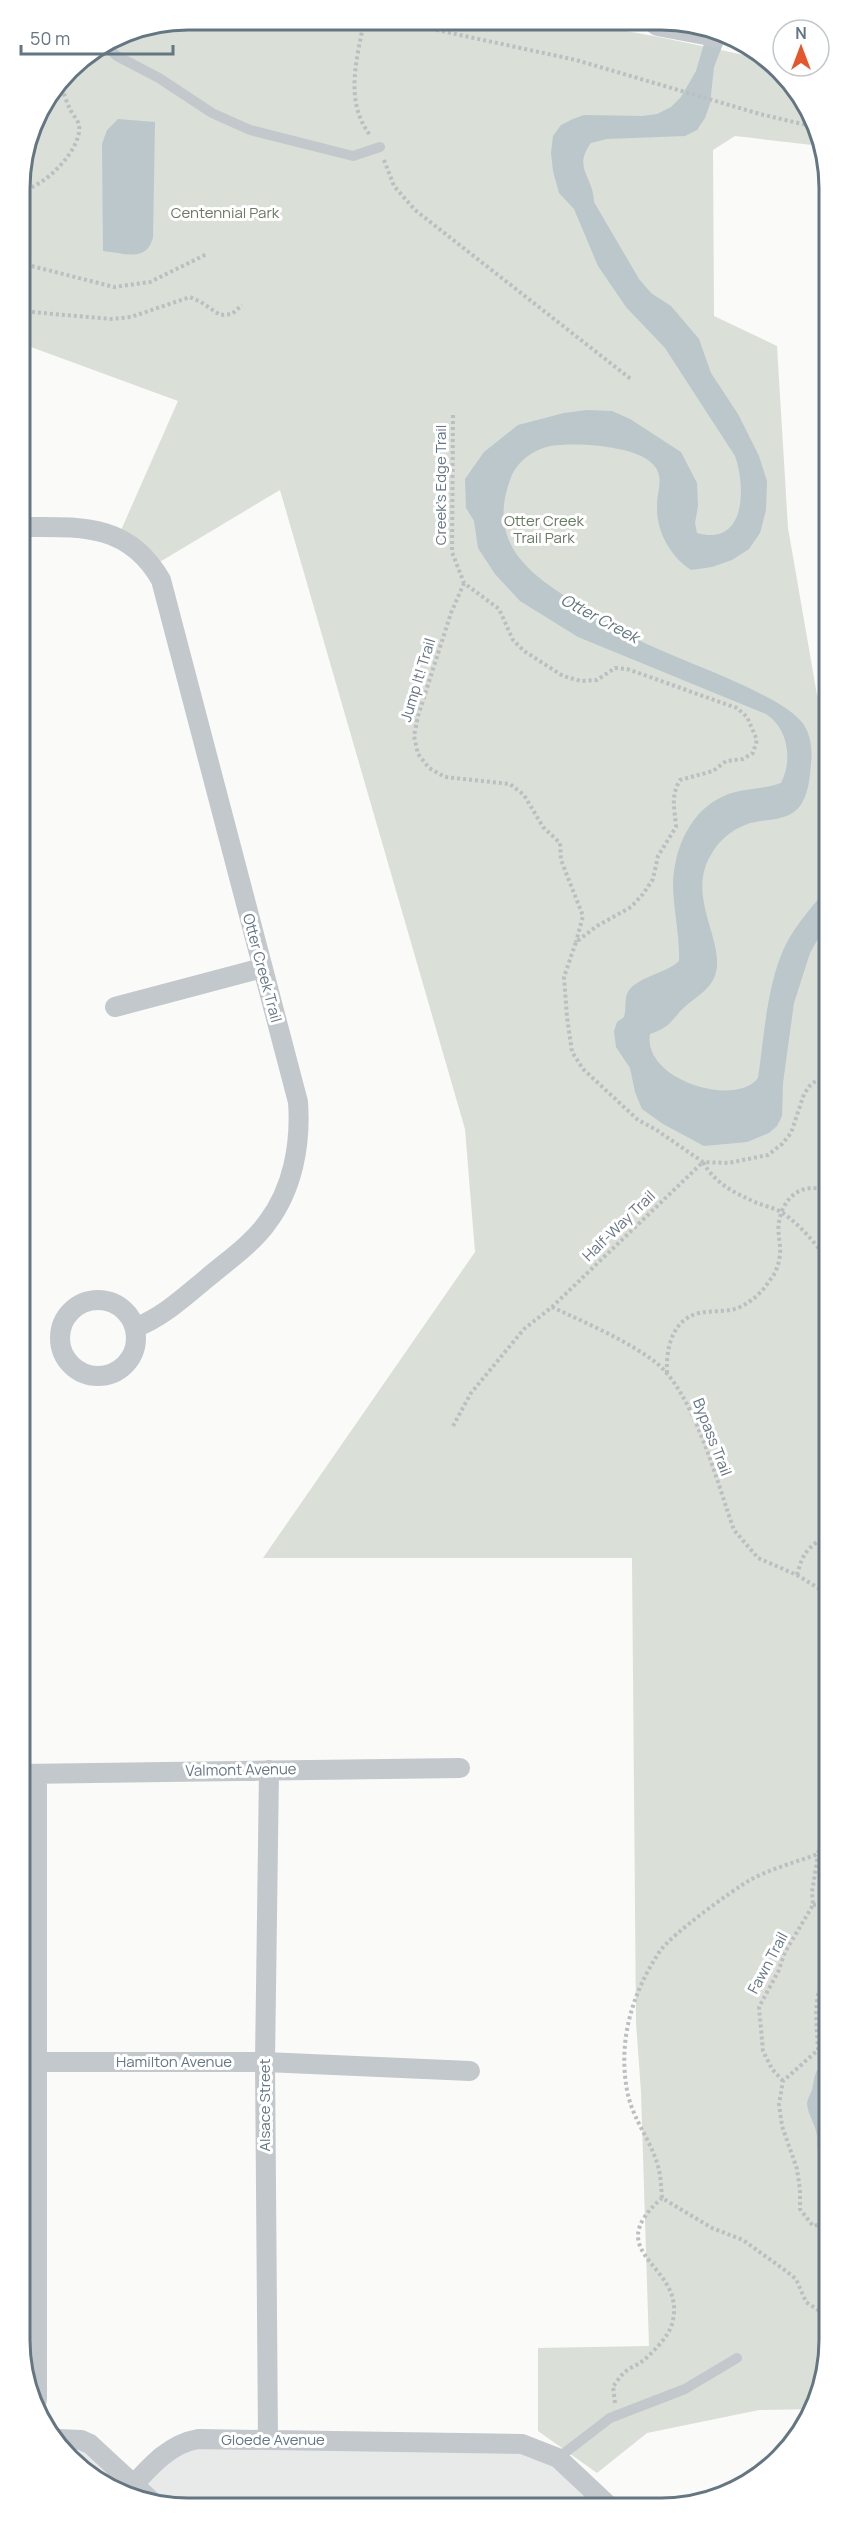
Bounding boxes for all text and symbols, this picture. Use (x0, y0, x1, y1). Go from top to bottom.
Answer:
scale bar (21, 18, 172, 56)
north arrow (771, 18, 831, 78)
text: N (795, 22, 807, 44)
text: 50 m (30, 26, 70, 50)
park label: Centennial Park (171, 202, 280, 223)
street label: Creek's Edge Trail (430, 425, 451, 545)
park label: Otter Creek Trail Park (504, 510, 585, 548)
water label: Otter Creek (557, 588, 645, 649)
street label: Jump It! Trail (395, 636, 440, 724)
street label: Otter Creek Trail (238, 911, 287, 1025)
street label: Half-Way Trail (578, 1185, 660, 1266)
street label: Bypass Trail (688, 1395, 737, 1479)
street label: Valmont Avenue (185, 1758, 297, 1781)
street label: Fawn Trail (742, 1928, 793, 1997)
street label: Hamilton Avenue (116, 2051, 232, 2072)
street label: Alsace Street (254, 2058, 275, 2152)
street label: Gloede Avenue (221, 2429, 325, 2450)

